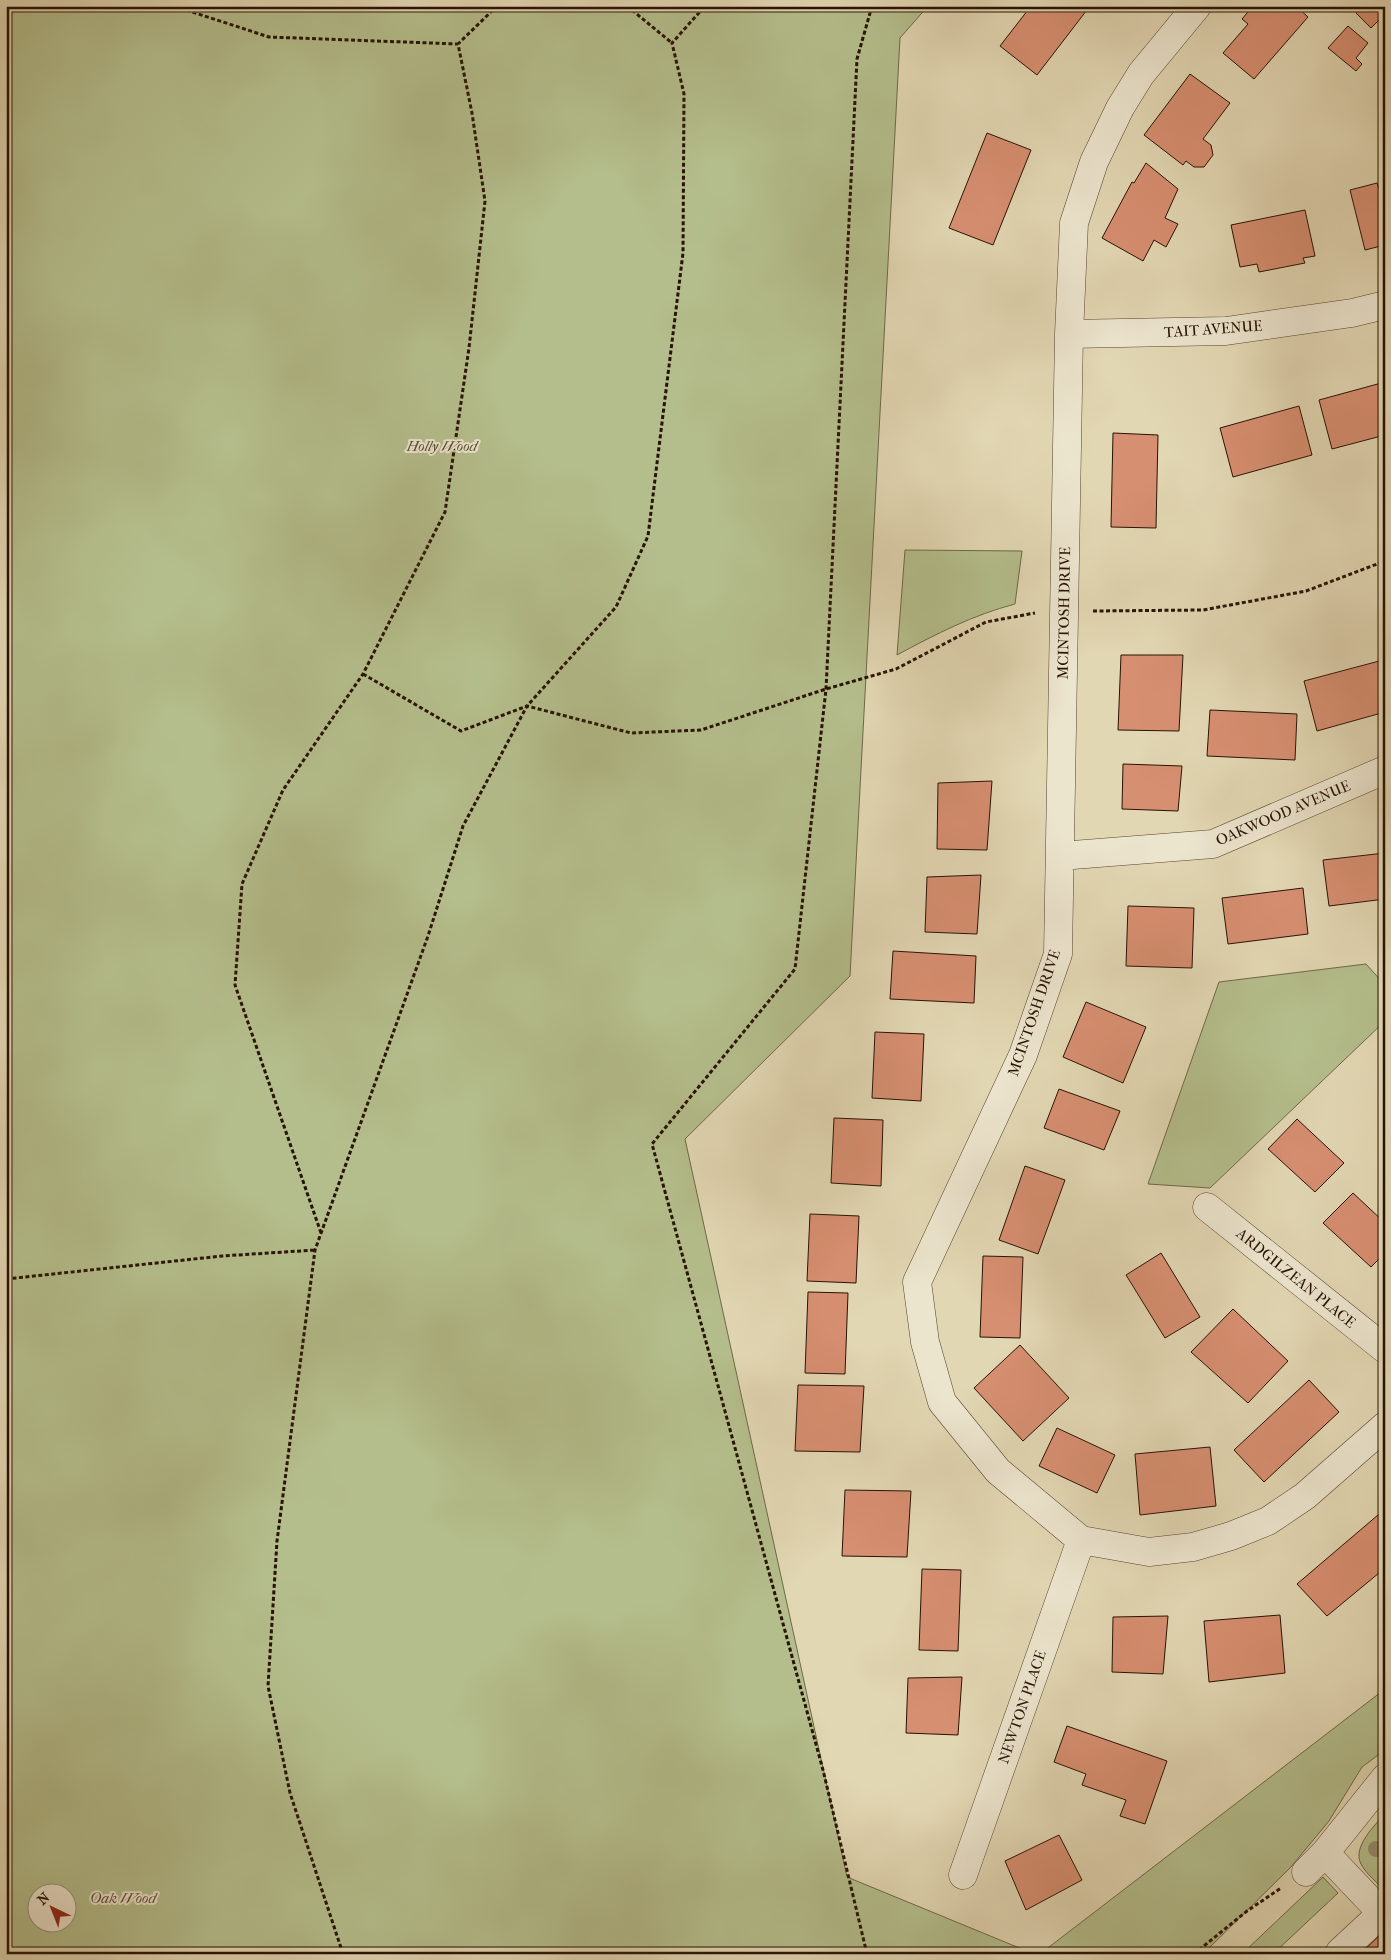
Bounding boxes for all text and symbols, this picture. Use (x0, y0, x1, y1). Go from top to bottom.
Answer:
street label: TAIT AVENUE (1163, 317, 1263, 341)
park label: Holly Wood (406, 437, 480, 455)
street label: MCINTOSH DRIVE (1054, 547, 1074, 679)
street label: OAKWOOD AVENUE (1213, 776, 1353, 850)
street label: MCINTOSH DRIVE (1004, 947, 1064, 1079)
street label: ARDGILZEAN PLACE (1232, 1224, 1359, 1332)
street label: NEWTON PLACE (994, 1648, 1050, 1766)
north arrow (28, 1882, 78, 1932)
text: N (34, 1889, 53, 1909)
park label: Oak Wood (90, 1889, 158, 1907)

